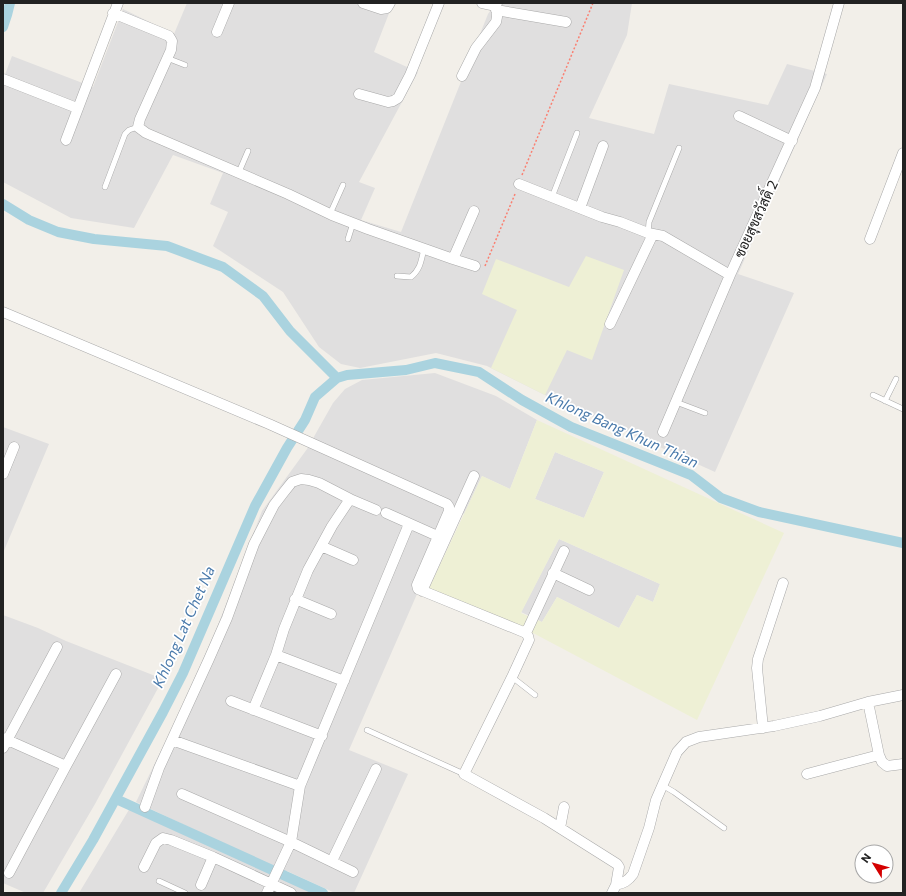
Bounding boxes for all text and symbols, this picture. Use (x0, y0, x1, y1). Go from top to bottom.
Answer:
street label: ซอยสุขสวัสดิ์ 2 (727, 176, 783, 261)
water label: Khlong Bang Khun Thian (543, 387, 702, 471)
water label: Khlong Lat Chet Na (148, 563, 218, 690)
north arrow (854, 844, 894, 884)
text: N (858, 850, 873, 865)

